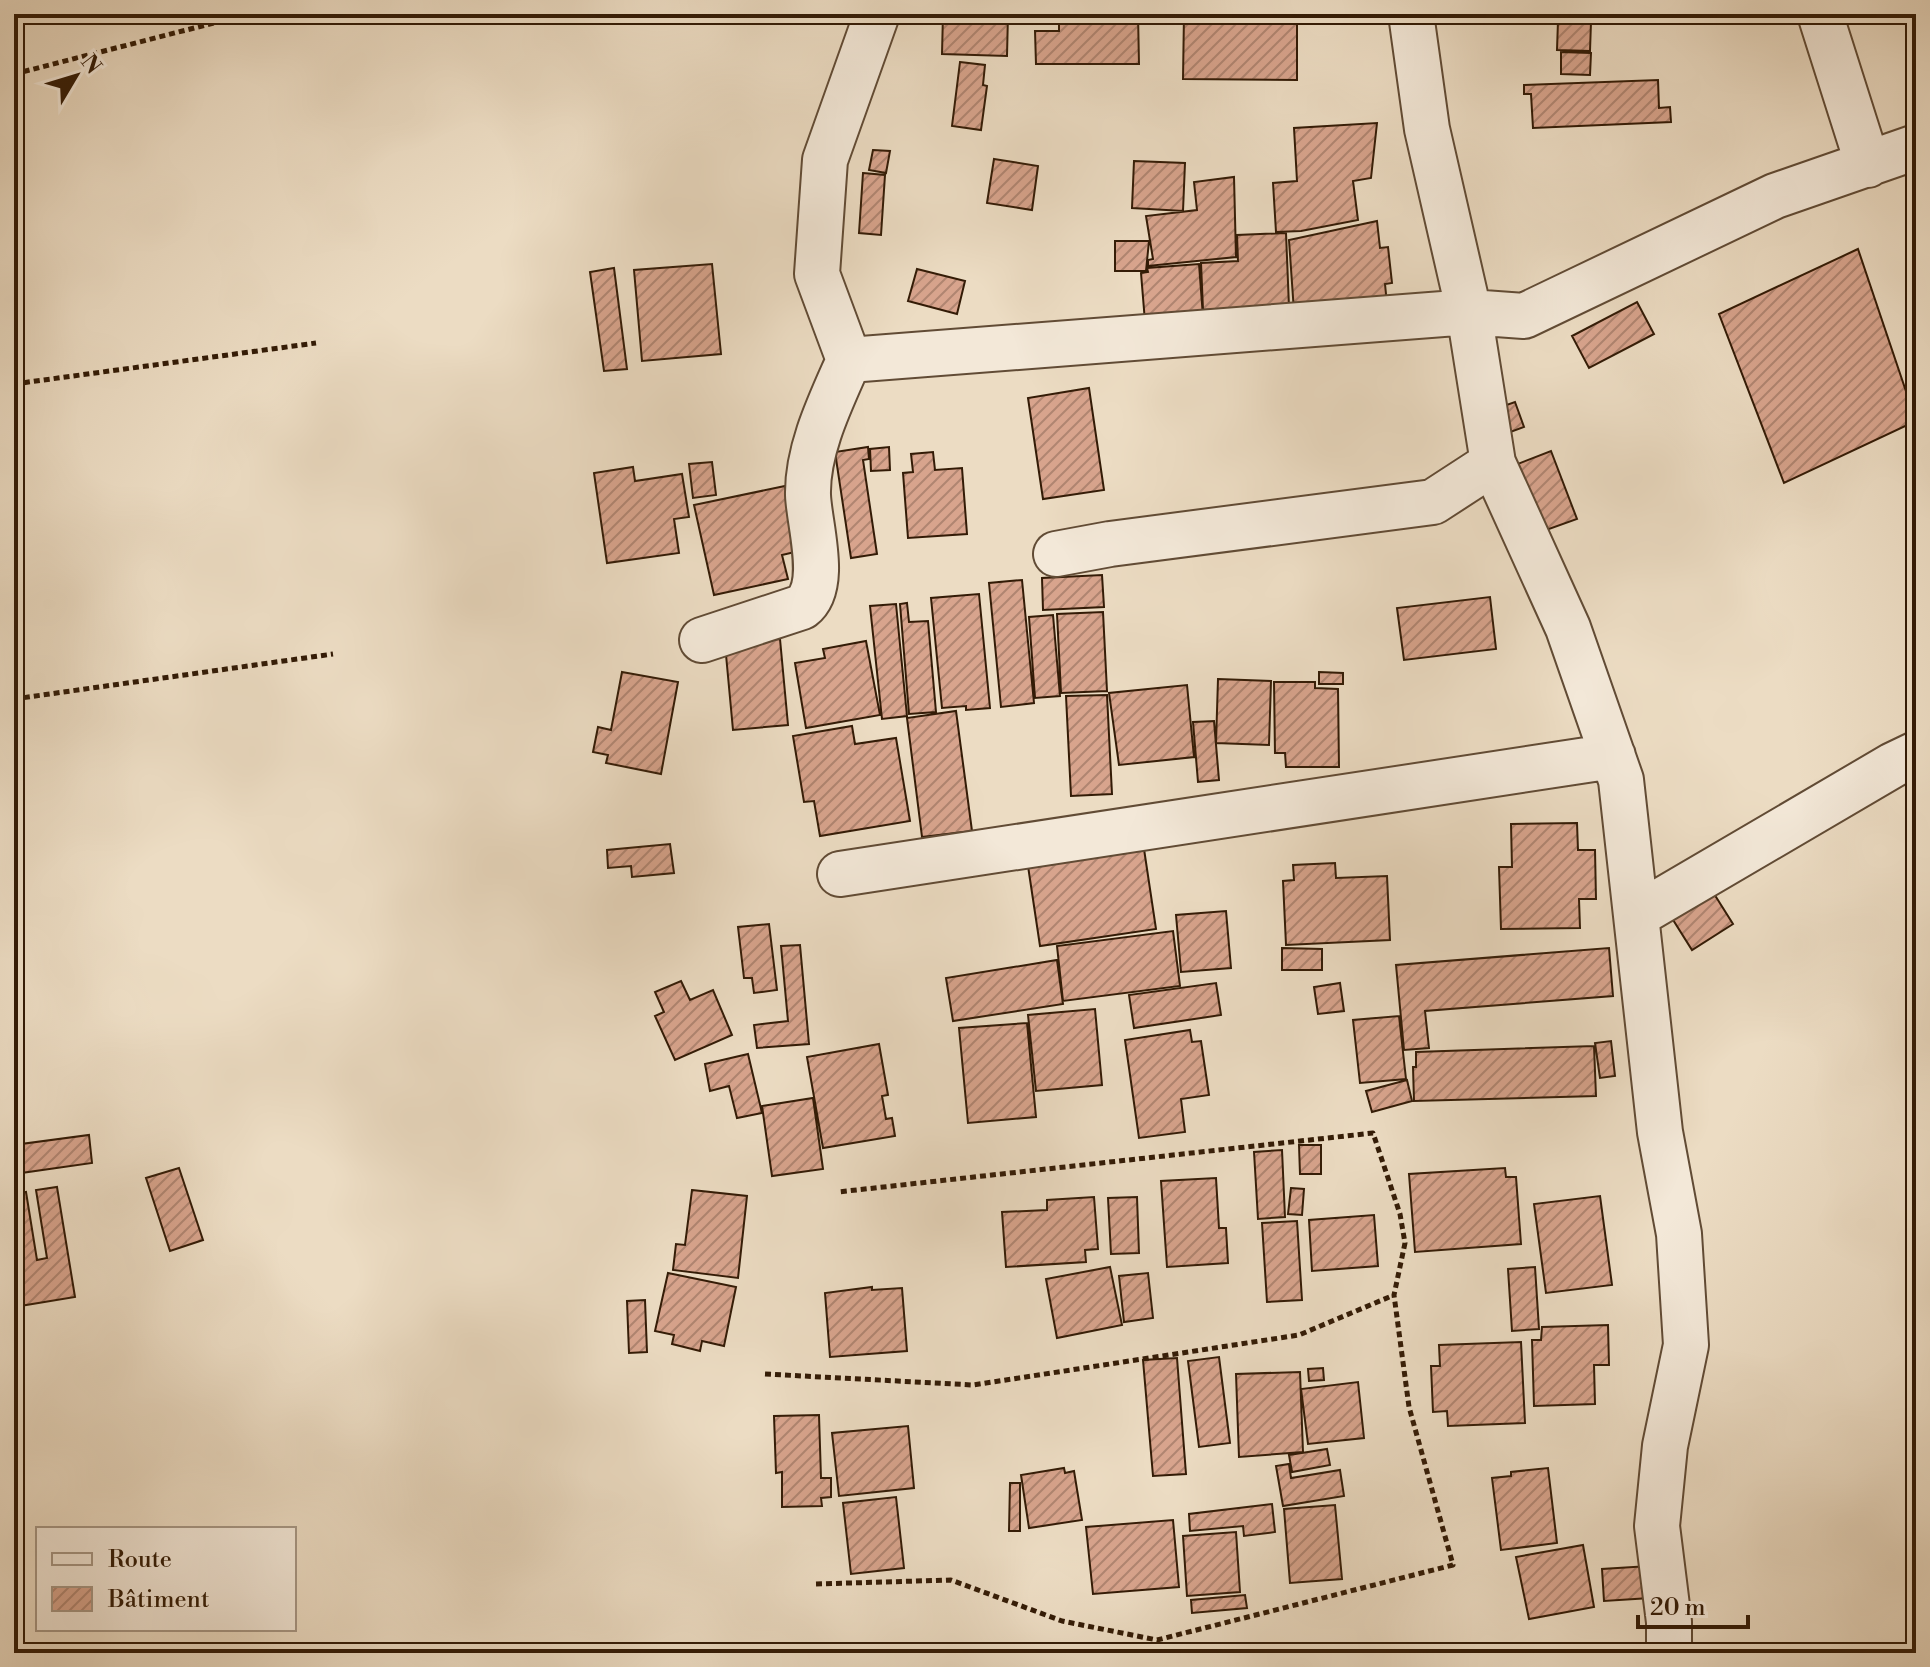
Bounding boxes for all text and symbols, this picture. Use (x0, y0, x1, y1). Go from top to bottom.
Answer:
north arrow (36, 36, 116, 116)
text: N (75, 49, 107, 80)
legend (36, 1527, 296, 1631)
text: Route (108, 1545, 172, 1575)
scale bar (1638, 1579, 1748, 1629)
text: Bâtiment (107, 1585, 210, 1615)
text: 20 m (1650, 1593, 1706, 1623)

